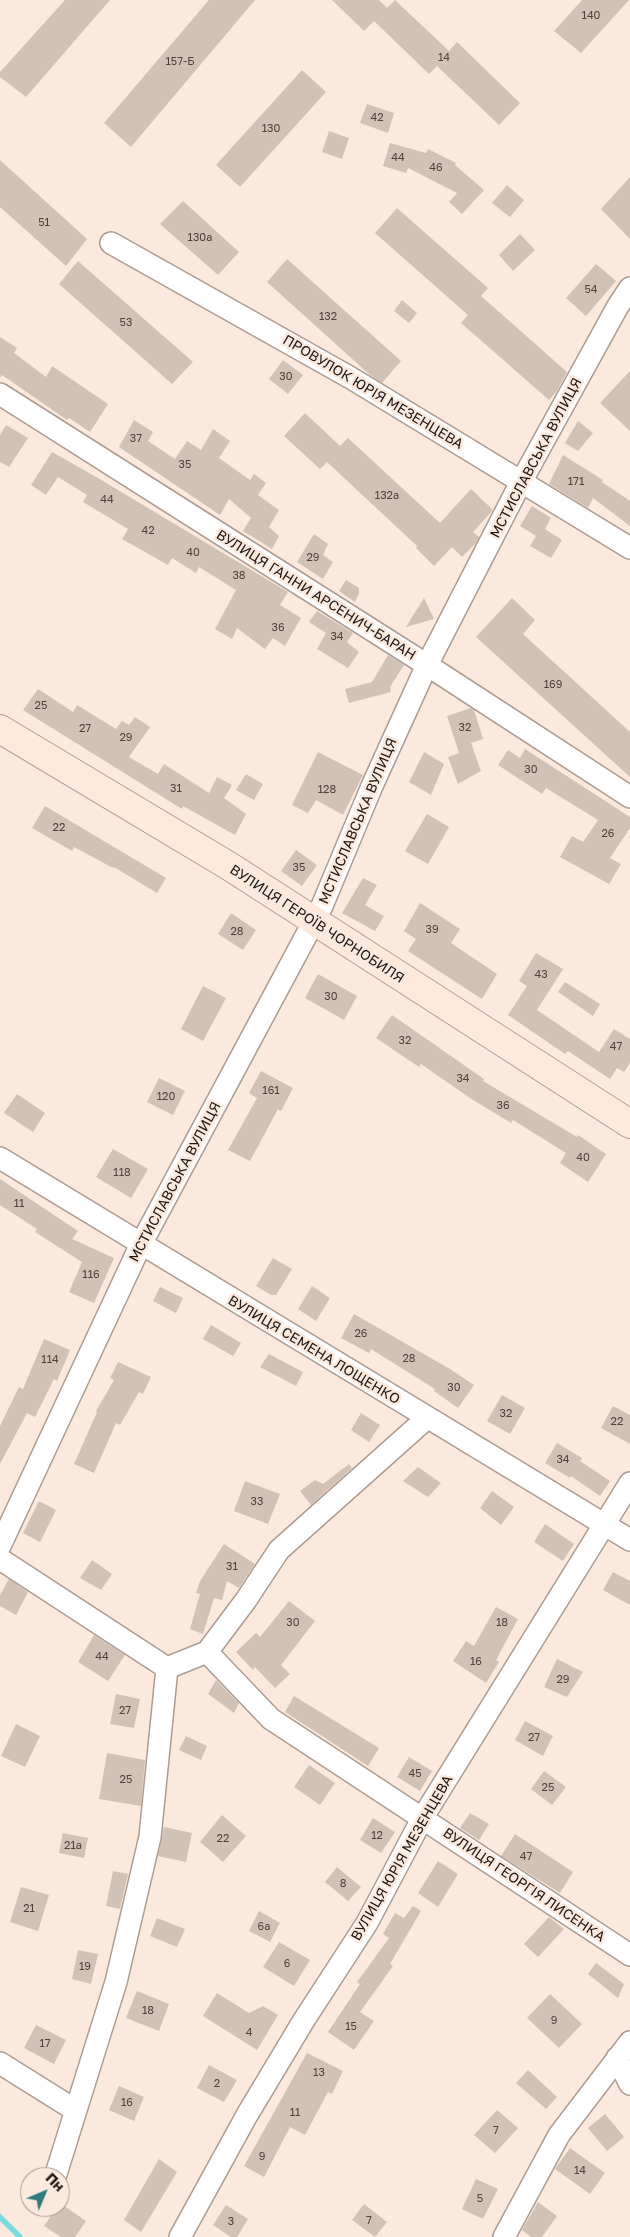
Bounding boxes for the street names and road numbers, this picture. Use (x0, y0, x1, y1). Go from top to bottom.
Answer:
street label: ПРОВУЛОК ЮРІЯ МЕЗЕНЦЕВА (280, 331, 466, 453)
street label: МСТИСЛАВСЬКА ВУЛИЦЯ (487, 375, 585, 541)
street label: ВУЛИЦЯ ГАННИ АРСЕНИЧ-БАРАН (213, 526, 419, 664)
street label: МСТИСЛАВСЬКА ВУЛИЦЯ (315, 735, 401, 907)
street label: ВУЛИЦЯ ГЕРОЇВ ЧОРНОБИЛЯ (227, 861, 407, 987)
street label: МСТИСЛАВСЬКА ВУЛИЦЯ (126, 1099, 224, 1265)
street label: ВУЛИЦЯ СЕМЕНА ЛОЩЕНКО (225, 1292, 403, 1408)
street label: ВУЛИЦЯ ЮРІЯ МЕЗЕНЦЕВА (348, 1772, 456, 1944)
street label: ВУЛИЦЯ ГЕОРГІЯ ЛИСЕНКА (440, 1824, 608, 1946)

